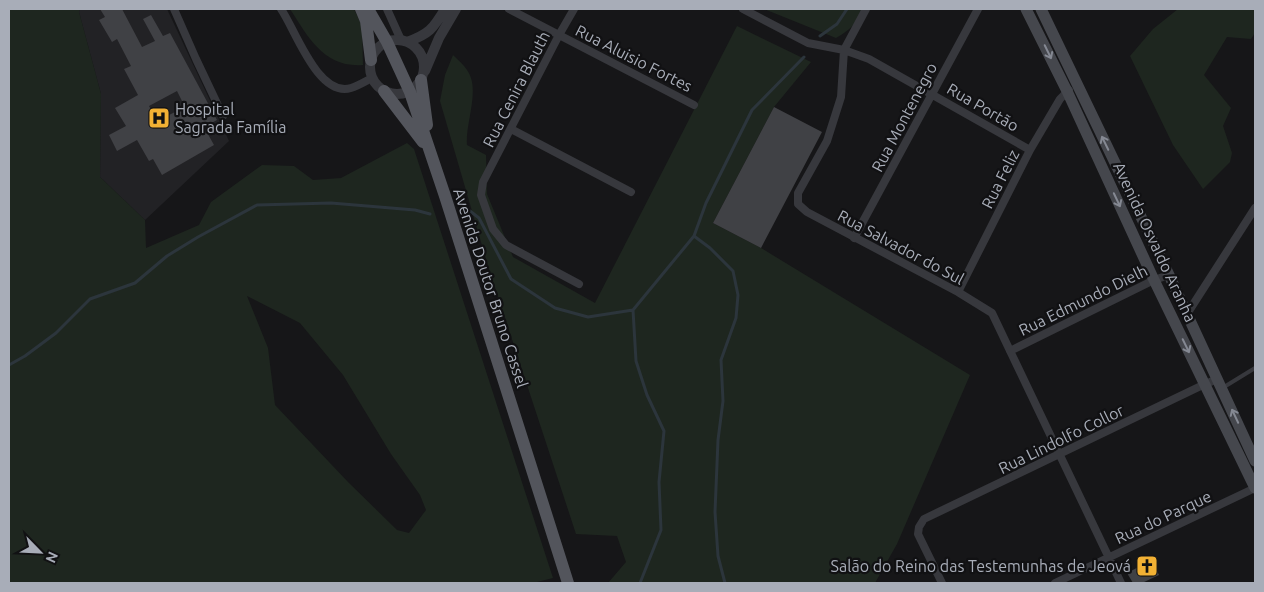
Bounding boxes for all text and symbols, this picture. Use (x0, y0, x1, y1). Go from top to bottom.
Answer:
street label: Rua Aluisio Fortes (573, 21, 695, 95)
street label: Rua Cenira Blauth (479, 28, 553, 150)
one-way arrow (1043, 45, 1053, 60)
street label: Rua Montenegro (868, 59, 940, 175)
street label: Rua Portão (944, 79, 1022, 135)
place label: Hospital Sagrada Família (175, 100, 286, 136)
hospital icon: Hospital Sagrada Família (147, 106, 171, 130)
one-way arrow (1100, 136, 1109, 151)
street label: Rua Feliz (978, 147, 1022, 211)
street label: Avenida Osvaldo Aranha (1110, 159, 1200, 325)
street label: Avenida Doutor Bruno Cassel (450, 186, 532, 390)
one-way arrow (1113, 192, 1122, 207)
street label: Rua Salvador do Sul (835, 206, 967, 288)
street label: Rua Edmundo Dielh (1016, 261, 1150, 339)
one-way arrow (1182, 339, 1192, 354)
street label: Rua Lindolfo Collor (995, 401, 1127, 477)
one-way arrow (1230, 409, 1239, 424)
street label: Rua do Parque (1112, 487, 1214, 547)
north arrow (15, 527, 65, 577)
text: N (42, 549, 61, 565)
church icon: Salão do Reino das Testemunhas de Jeová (1135, 554, 1159, 578)
place label: Salão do Reino das Testemunhas de Jeová (831, 557, 1131, 575)

